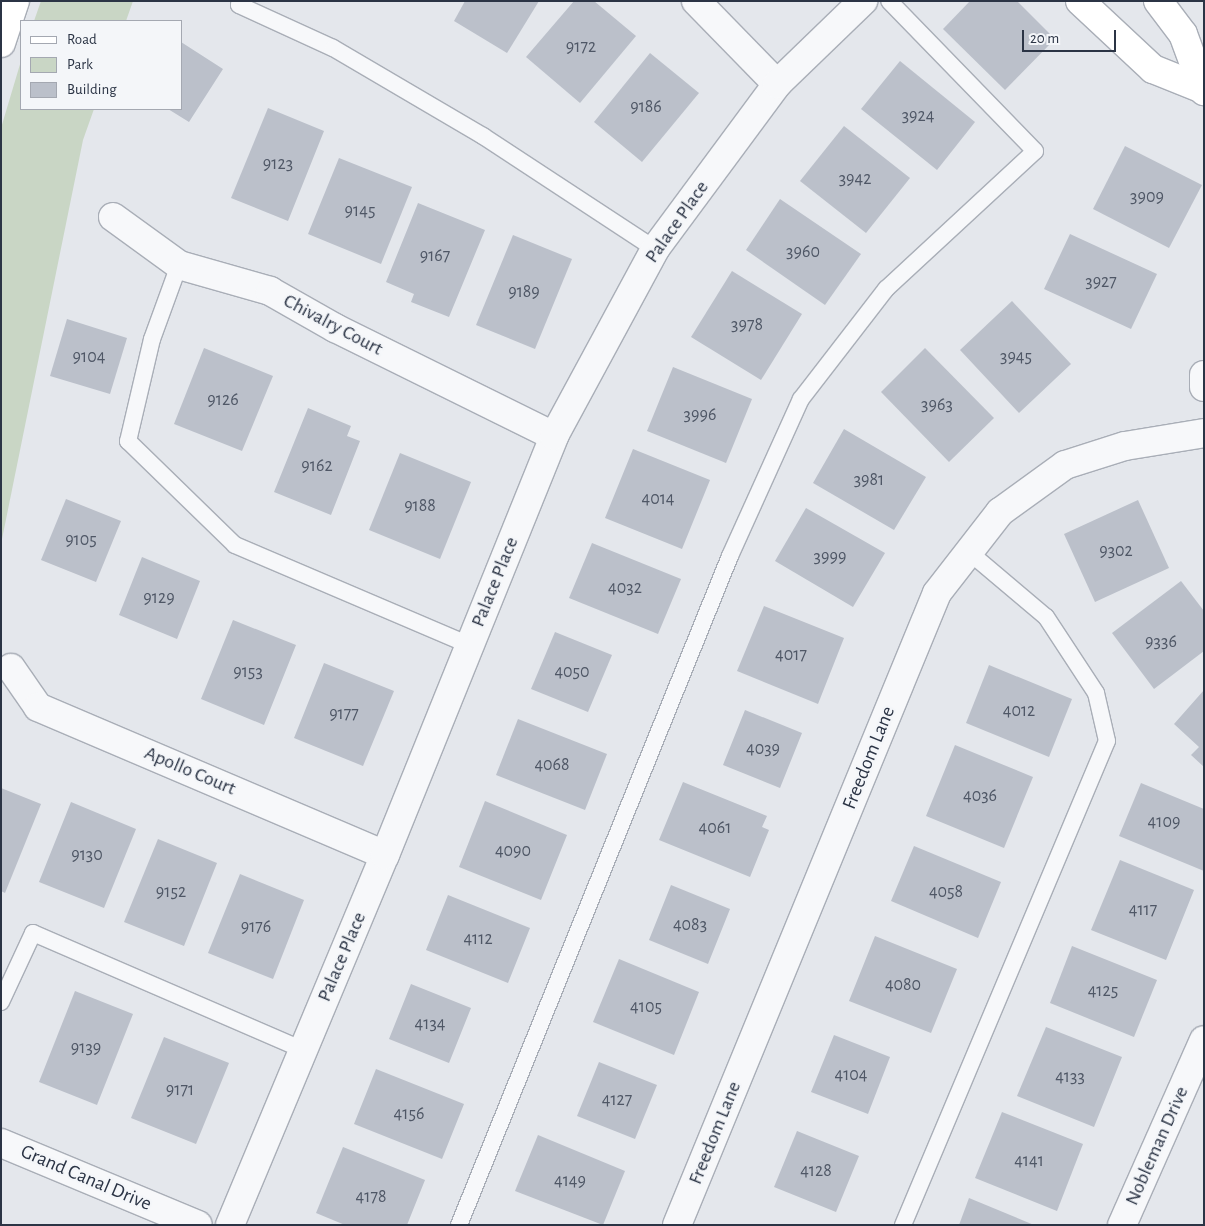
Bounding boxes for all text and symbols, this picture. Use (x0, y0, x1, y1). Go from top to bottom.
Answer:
legend (20, 20, 182, 110)
scale bar (1025, 20, 1119, 52)
text: 20 m (1030, 31, 1059, 46)
text: Road (67, 32, 97, 47)
house number: 9172 (566, 36, 596, 58)
text: Park (67, 57, 93, 72)
text: Building (67, 82, 117, 97)
house number: 9186 (630, 96, 662, 118)
house number: 3924 (902, 105, 934, 127)
house number: 9123 (263, 153, 293, 175)
house number: 3942 (839, 168, 871, 190)
street label: Palace Place (640, 176, 714, 268)
house number: 3909 (1130, 186, 1164, 208)
house number: 9145 (345, 200, 375, 222)
house number: 3960 (786, 241, 820, 263)
house number: 9167 (420, 245, 450, 267)
house number: 3927 (1085, 271, 1117, 293)
house number: 9189 (508, 281, 540, 303)
street label: Chivalry Court (279, 289, 387, 361)
house number: 3978 (731, 314, 763, 336)
house number: 9104 (73, 346, 105, 368)
house number: 3945 (1000, 346, 1032, 368)
house number: 9126 (207, 389, 239, 411)
house number: 3963 (921, 394, 953, 416)
house number: 3996 (684, 404, 716, 426)
house number: 9162 (301, 455, 333, 477)
house number: 3981 (854, 469, 884, 491)
house number: 4014 (641, 488, 675, 510)
house number: 9188 (404, 495, 436, 517)
house number: 9105 (65, 529, 97, 551)
street label: Palace Place (466, 533, 524, 631)
house number: 9302 (1099, 540, 1133, 562)
house number: 3999 (814, 546, 846, 568)
house number: 4032 (608, 577, 642, 599)
house number: 9129 (143, 587, 175, 609)
house number: 9336 (1145, 631, 1177, 653)
house number: 4017 (775, 644, 807, 666)
house number: 9153 (233, 661, 263, 683)
house number: 4050 (554, 661, 590, 683)
house number: 4012 (1003, 700, 1035, 722)
house number: 9177 (329, 703, 359, 725)
street label: Freedom Lane (837, 703, 901, 813)
house number: 4039 (746, 738, 780, 760)
street label: Apollo Court (141, 741, 239, 801)
house number: 4068 (534, 754, 570, 776)
house number: 4036 (963, 785, 997, 807)
house number: 4109 (1148, 811, 1180, 833)
house number: 4061 (699, 817, 731, 839)
house number: 4090 (495, 840, 531, 862)
house number: 9130 (71, 844, 103, 866)
house number: 9152 (156, 881, 186, 903)
house number: 4058 (929, 881, 963, 903)
house number: 4117 (1129, 899, 1157, 921)
street label: Palace Place (312, 909, 372, 1005)
house number: 4083 (673, 914, 707, 936)
house number: 9176 (241, 916, 271, 938)
house number: 4112 (463, 928, 493, 950)
house number: 4080 (885, 974, 921, 996)
house number: 4125 (1088, 980, 1118, 1002)
house number: 4105 (630, 996, 662, 1018)
house number: 4134 (415, 1013, 445, 1035)
house number: 9139 (71, 1037, 101, 1059)
house number: 4104 (834, 1064, 868, 1086)
house number: 4133 (1055, 1066, 1085, 1088)
street label: Freedom Lane (683, 1078, 747, 1188)
house number: 9171 (166, 1079, 194, 1101)
street label: Nobleman Drive (1120, 1083, 1194, 1209)
house number: 4127 (602, 1089, 632, 1111)
house number: 4156 (394, 1103, 424, 1125)
street label: Grand Canal Drive (17, 1140, 155, 1216)
house number: 4141 (1014, 1150, 1044, 1172)
house number: 4128 (800, 1160, 832, 1182)
house number: 4149 (554, 1170, 586, 1192)
house number: 4178 (356, 1186, 386, 1208)

